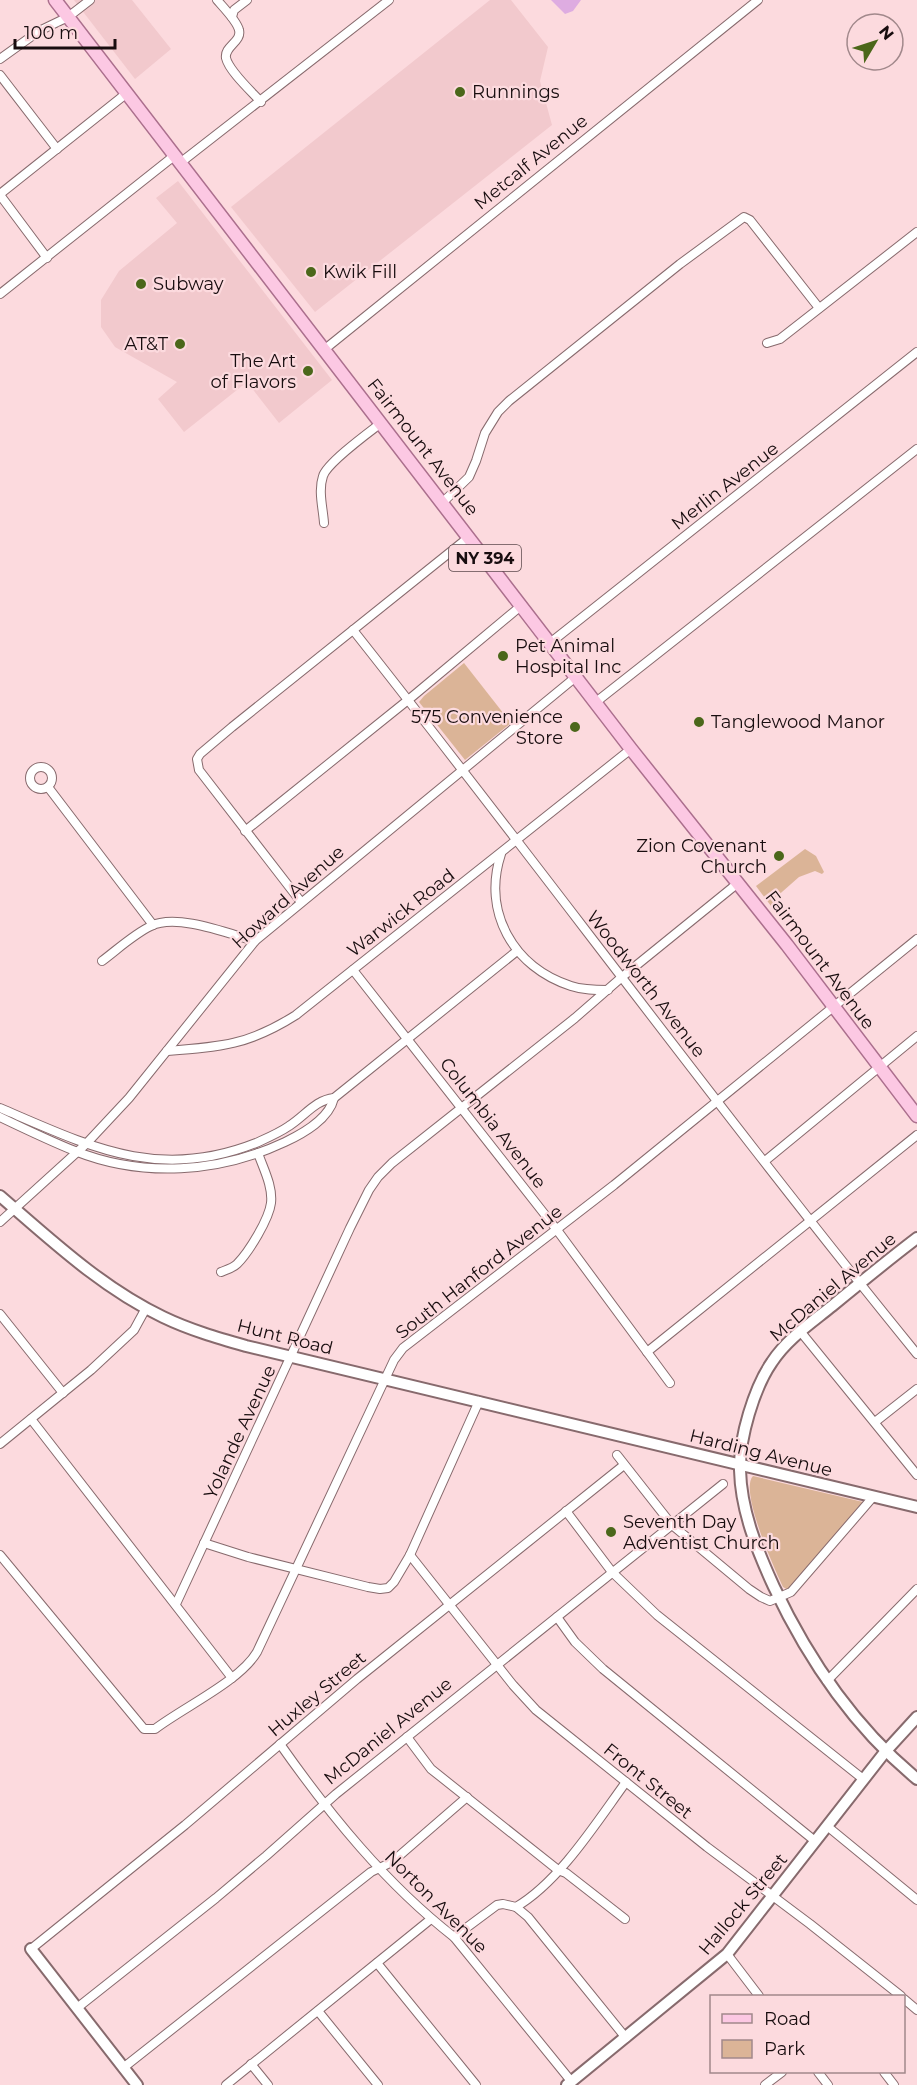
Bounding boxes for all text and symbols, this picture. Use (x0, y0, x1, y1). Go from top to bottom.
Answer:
scale bar (15, 12, 116, 50)
north arrow (845, 12, 905, 72)
text: 100 m (24, 22, 78, 44)
text: N (875, 22, 898, 44)
place label: Runnings (472, 81, 560, 103)
marker: Runnings (453, 85, 467, 99)
street label: Metcalf Avenue (470, 110, 592, 214)
place label: Kwik Fill (323, 261, 397, 283)
marker: Kwik Fill (304, 265, 318, 279)
place label: Subway (153, 273, 224, 295)
marker: Subway (134, 277, 148, 291)
place label: AT&T (124, 333, 169, 355)
marker: AT&T (173, 337, 187, 351)
place label: The Art of Flavors (210, 350, 296, 393)
marker: The Art of Flavors (301, 364, 315, 378)
street label: Fairmount Avenue (363, 374, 484, 520)
street label: Merlin Avenue (667, 437, 783, 535)
road number: NY 394 (449, 545, 521, 571)
place label: Pet Animal Hospital Inc (515, 635, 621, 678)
marker: Pet Animal Hospital Inc (496, 649, 510, 663)
place label: 575 Convenience Store (411, 706, 563, 749)
place label: Tanglewood Manor (711, 711, 885, 733)
marker: Tanglewood Manor (692, 715, 706, 729)
marker: 575 Convenience Store (568, 720, 582, 734)
place label: Zion Covenant Church (636, 835, 767, 878)
street label: Howard Avenue (227, 841, 349, 953)
marker: Zion Covenant Church (772, 849, 786, 863)
street label: Warwick Road (343, 864, 459, 962)
street label: Fairmount Avenue (761, 886, 879, 1034)
street label: Woodworth Avenue (582, 906, 710, 1062)
street label: Columbia Avenue (435, 1053, 551, 1193)
street label: South Hanford Avenue (391, 1200, 567, 1344)
street label: McDaniel Avenue (765, 1228, 901, 1346)
street label: Hunt Road (235, 1314, 335, 1360)
street label: Yolande Avenue (199, 1362, 281, 1502)
street label: Harding Avenue (687, 1425, 835, 1481)
place label: Seventh Day Adventist Church (623, 1511, 780, 1554)
marker: Seventh Day Adventist Church (604, 1525, 618, 1539)
street label: Huxley Street (264, 1647, 370, 1741)
street label: McDaniel Avenue (320, 1673, 456, 1789)
street label: Front Street (599, 1738, 697, 1824)
street label: Norton Avenue (380, 1846, 492, 1958)
street label: Hallock Street (694, 1849, 792, 1959)
legend (710, 1995, 905, 2073)
text: Road (764, 2008, 811, 2030)
text: Park (764, 2038, 805, 2060)

